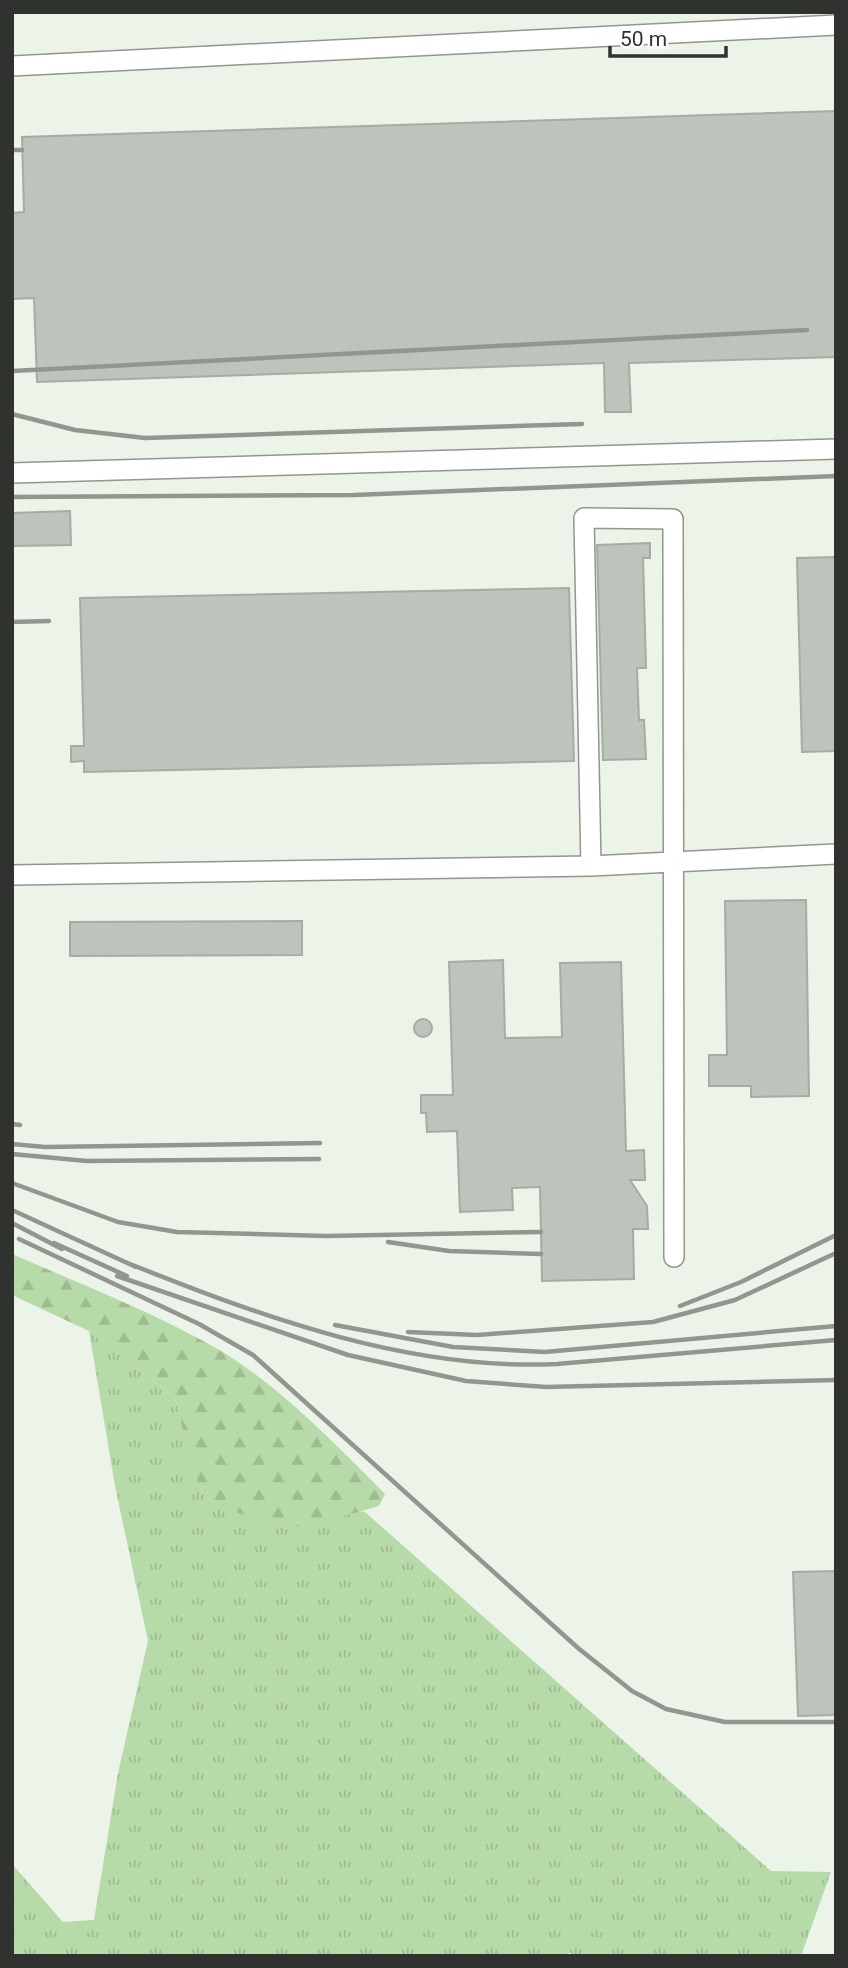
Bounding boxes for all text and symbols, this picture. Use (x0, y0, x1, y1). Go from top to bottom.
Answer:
scale bar (610, 14, 726, 58)
text: 50 m (620, 27, 667, 51)

